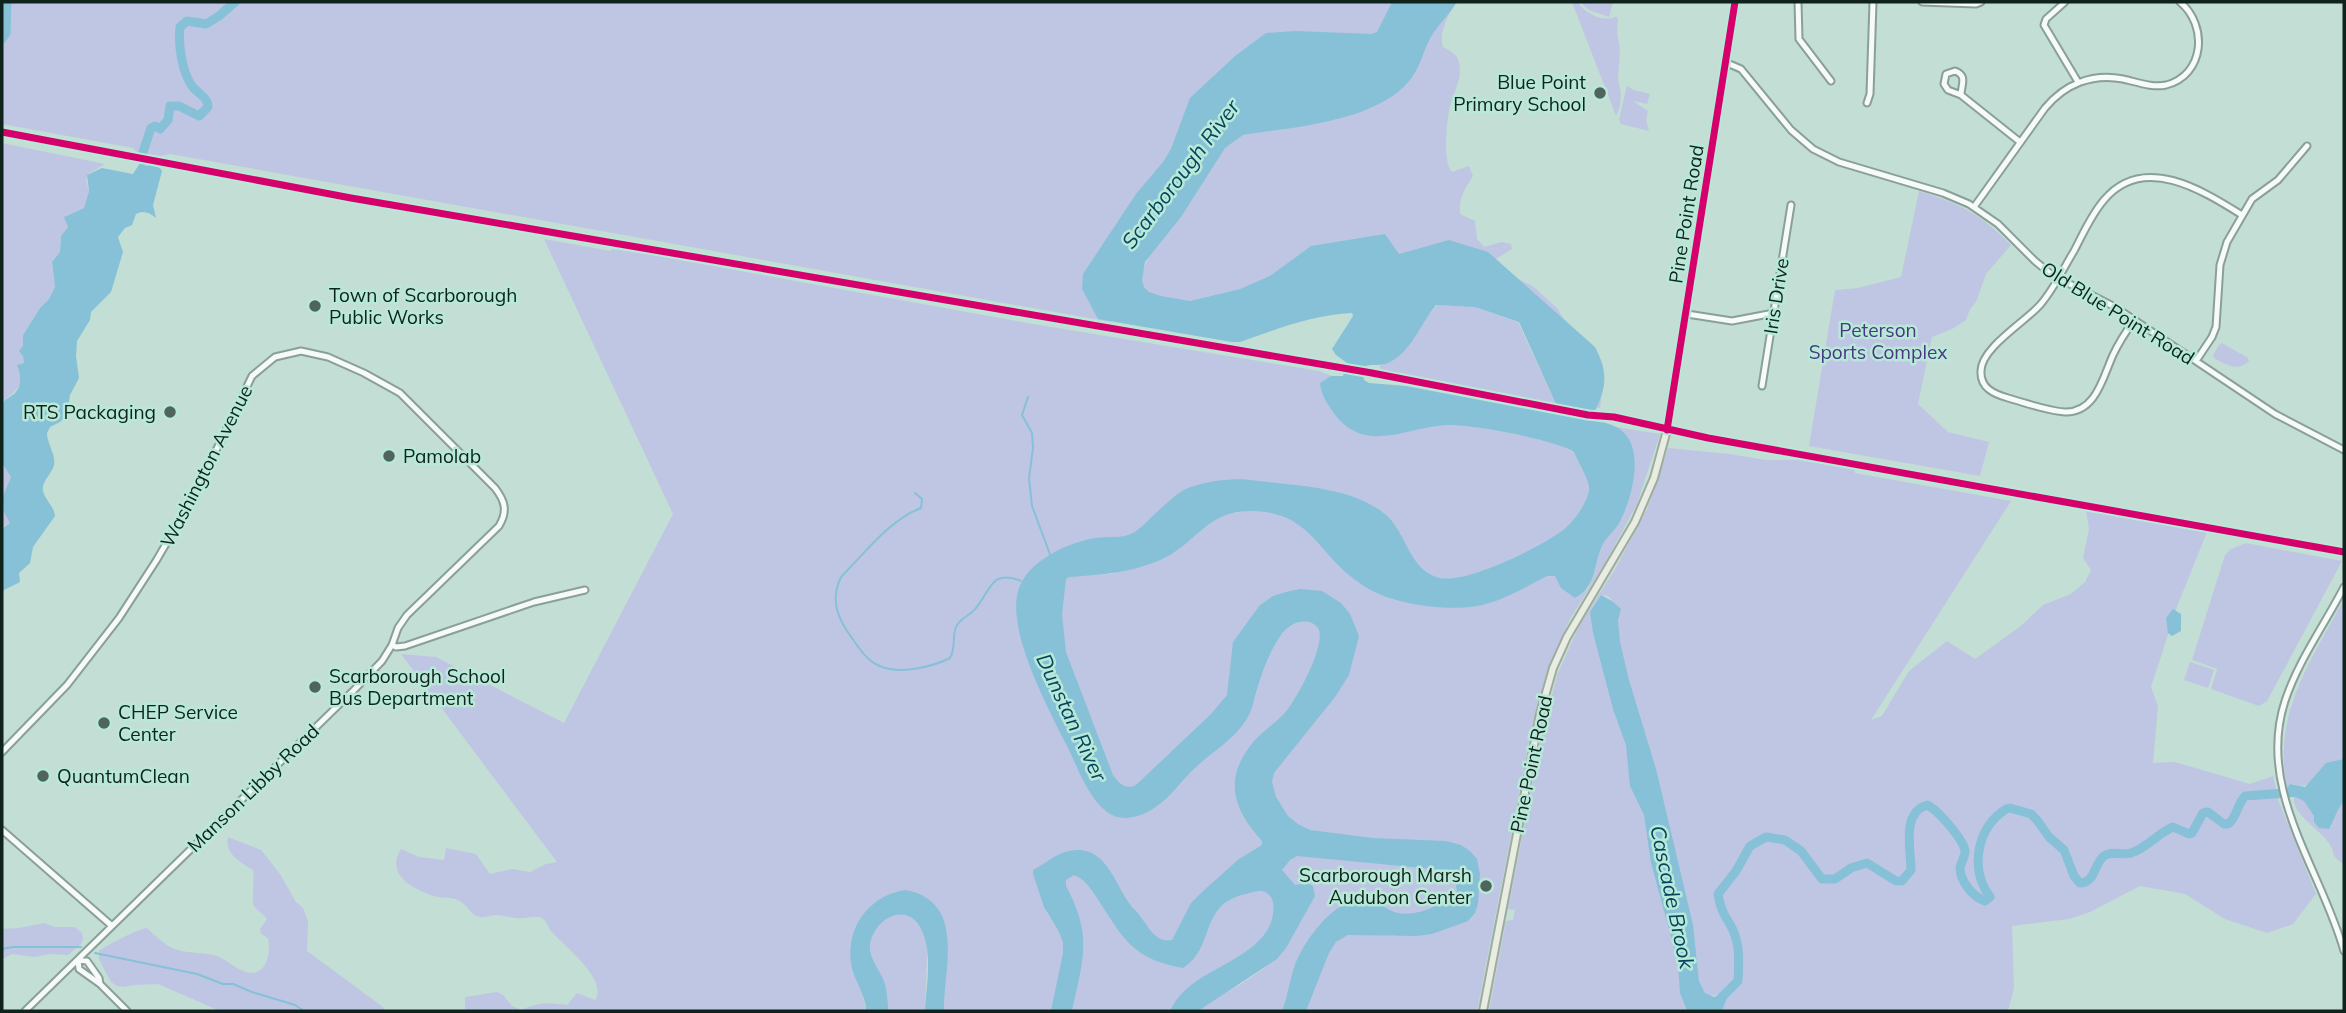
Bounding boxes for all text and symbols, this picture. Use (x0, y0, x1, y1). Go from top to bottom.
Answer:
place label: Blue Point Primary School (1453, 70, 1586, 116)
marker: Blue Point Primary School (1592, 85, 1608, 101)
water label: Scarborough River (1116, 93, 1245, 254)
street label: Pine Point Road (1663, 143, 1709, 285)
street label: Iris Drive (1758, 256, 1794, 336)
street label: Old Blue Point Road (2037, 256, 2199, 370)
place label: Town of Scarborough Public Works (329, 283, 517, 329)
marker: Town of Scarborough Public Works (307, 298, 323, 314)
park label: Peterson Sports Complex (1809, 318, 1947, 364)
street label: Washington Avenue (155, 381, 257, 551)
place label: RTS Packaging (23, 400, 156, 424)
marker: RTS Packaging (162, 404, 178, 420)
place label: Pamolab (403, 444, 481, 468)
marker: Pamolab (381, 448, 397, 464)
water label: Dunstan River (1031, 649, 1113, 786)
place label: Scarborough School Bus Department (329, 664, 505, 710)
marker: Scarborough School Bus Department (307, 679, 323, 695)
street label: Pine Point Road (1505, 693, 1557, 835)
place label: CHEP Service Center (118, 700, 238, 746)
marker: CHEP Service Center (96, 715, 112, 731)
street label: Manson Libby Road (182, 719, 324, 857)
place label: QuantumClean (57, 764, 190, 788)
marker: QuantumClean (35, 768, 51, 784)
water label: Cascade Brook (1645, 823, 1701, 972)
place label: Scarborough Marsh Audubon Center (1299, 863, 1472, 909)
marker: Scarborough Marsh Audubon Center (1478, 878, 1494, 894)

